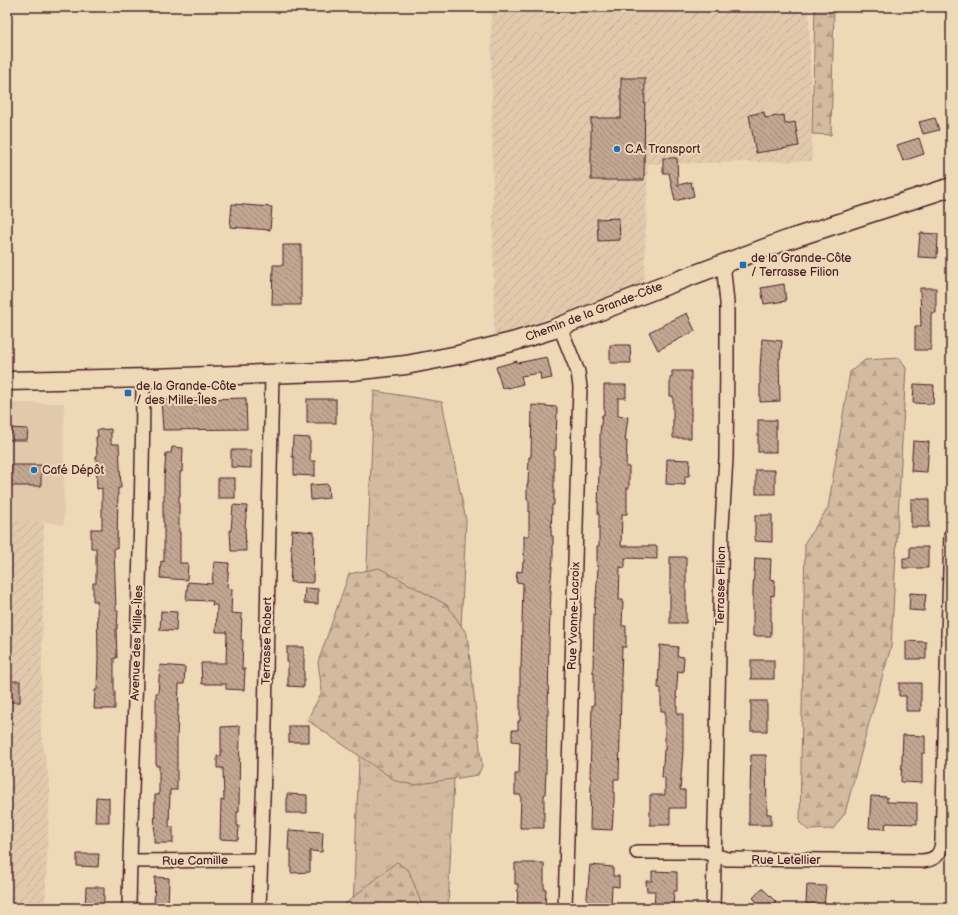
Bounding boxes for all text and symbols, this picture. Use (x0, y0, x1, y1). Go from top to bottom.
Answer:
place label: C.A. Transport (625, 142, 701, 157)
marker: C.A. Transport (612, 144, 622, 154)
place label: de la Grande-Côte / Terrasse Filion (751, 251, 852, 280)
marker: de la Grande-Côte / Terrasse Filion (738, 260, 748, 270)
street label: Chemin de la Grande-Côte (523, 279, 665, 345)
place label: de la Grande-Côte / des Mille-Îles (136, 379, 237, 408)
marker: de la Grande-Côte / des Mille-Îles (123, 388, 133, 398)
place label: Café Dépôt (42, 463, 104, 478)
marker: Café Dépôt (29, 465, 39, 475)
street label: Terrasse Filion (713, 546, 729, 626)
street label: Rue Yvonne-Lacroix (565, 561, 583, 670)
street label: Avenue des Mille-Îles (126, 585, 147, 701)
street label: Terrasse Robert (259, 597, 275, 685)
street label: Rue Camille (162, 853, 228, 869)
street label: Rue Letellier (751, 853, 821, 868)

